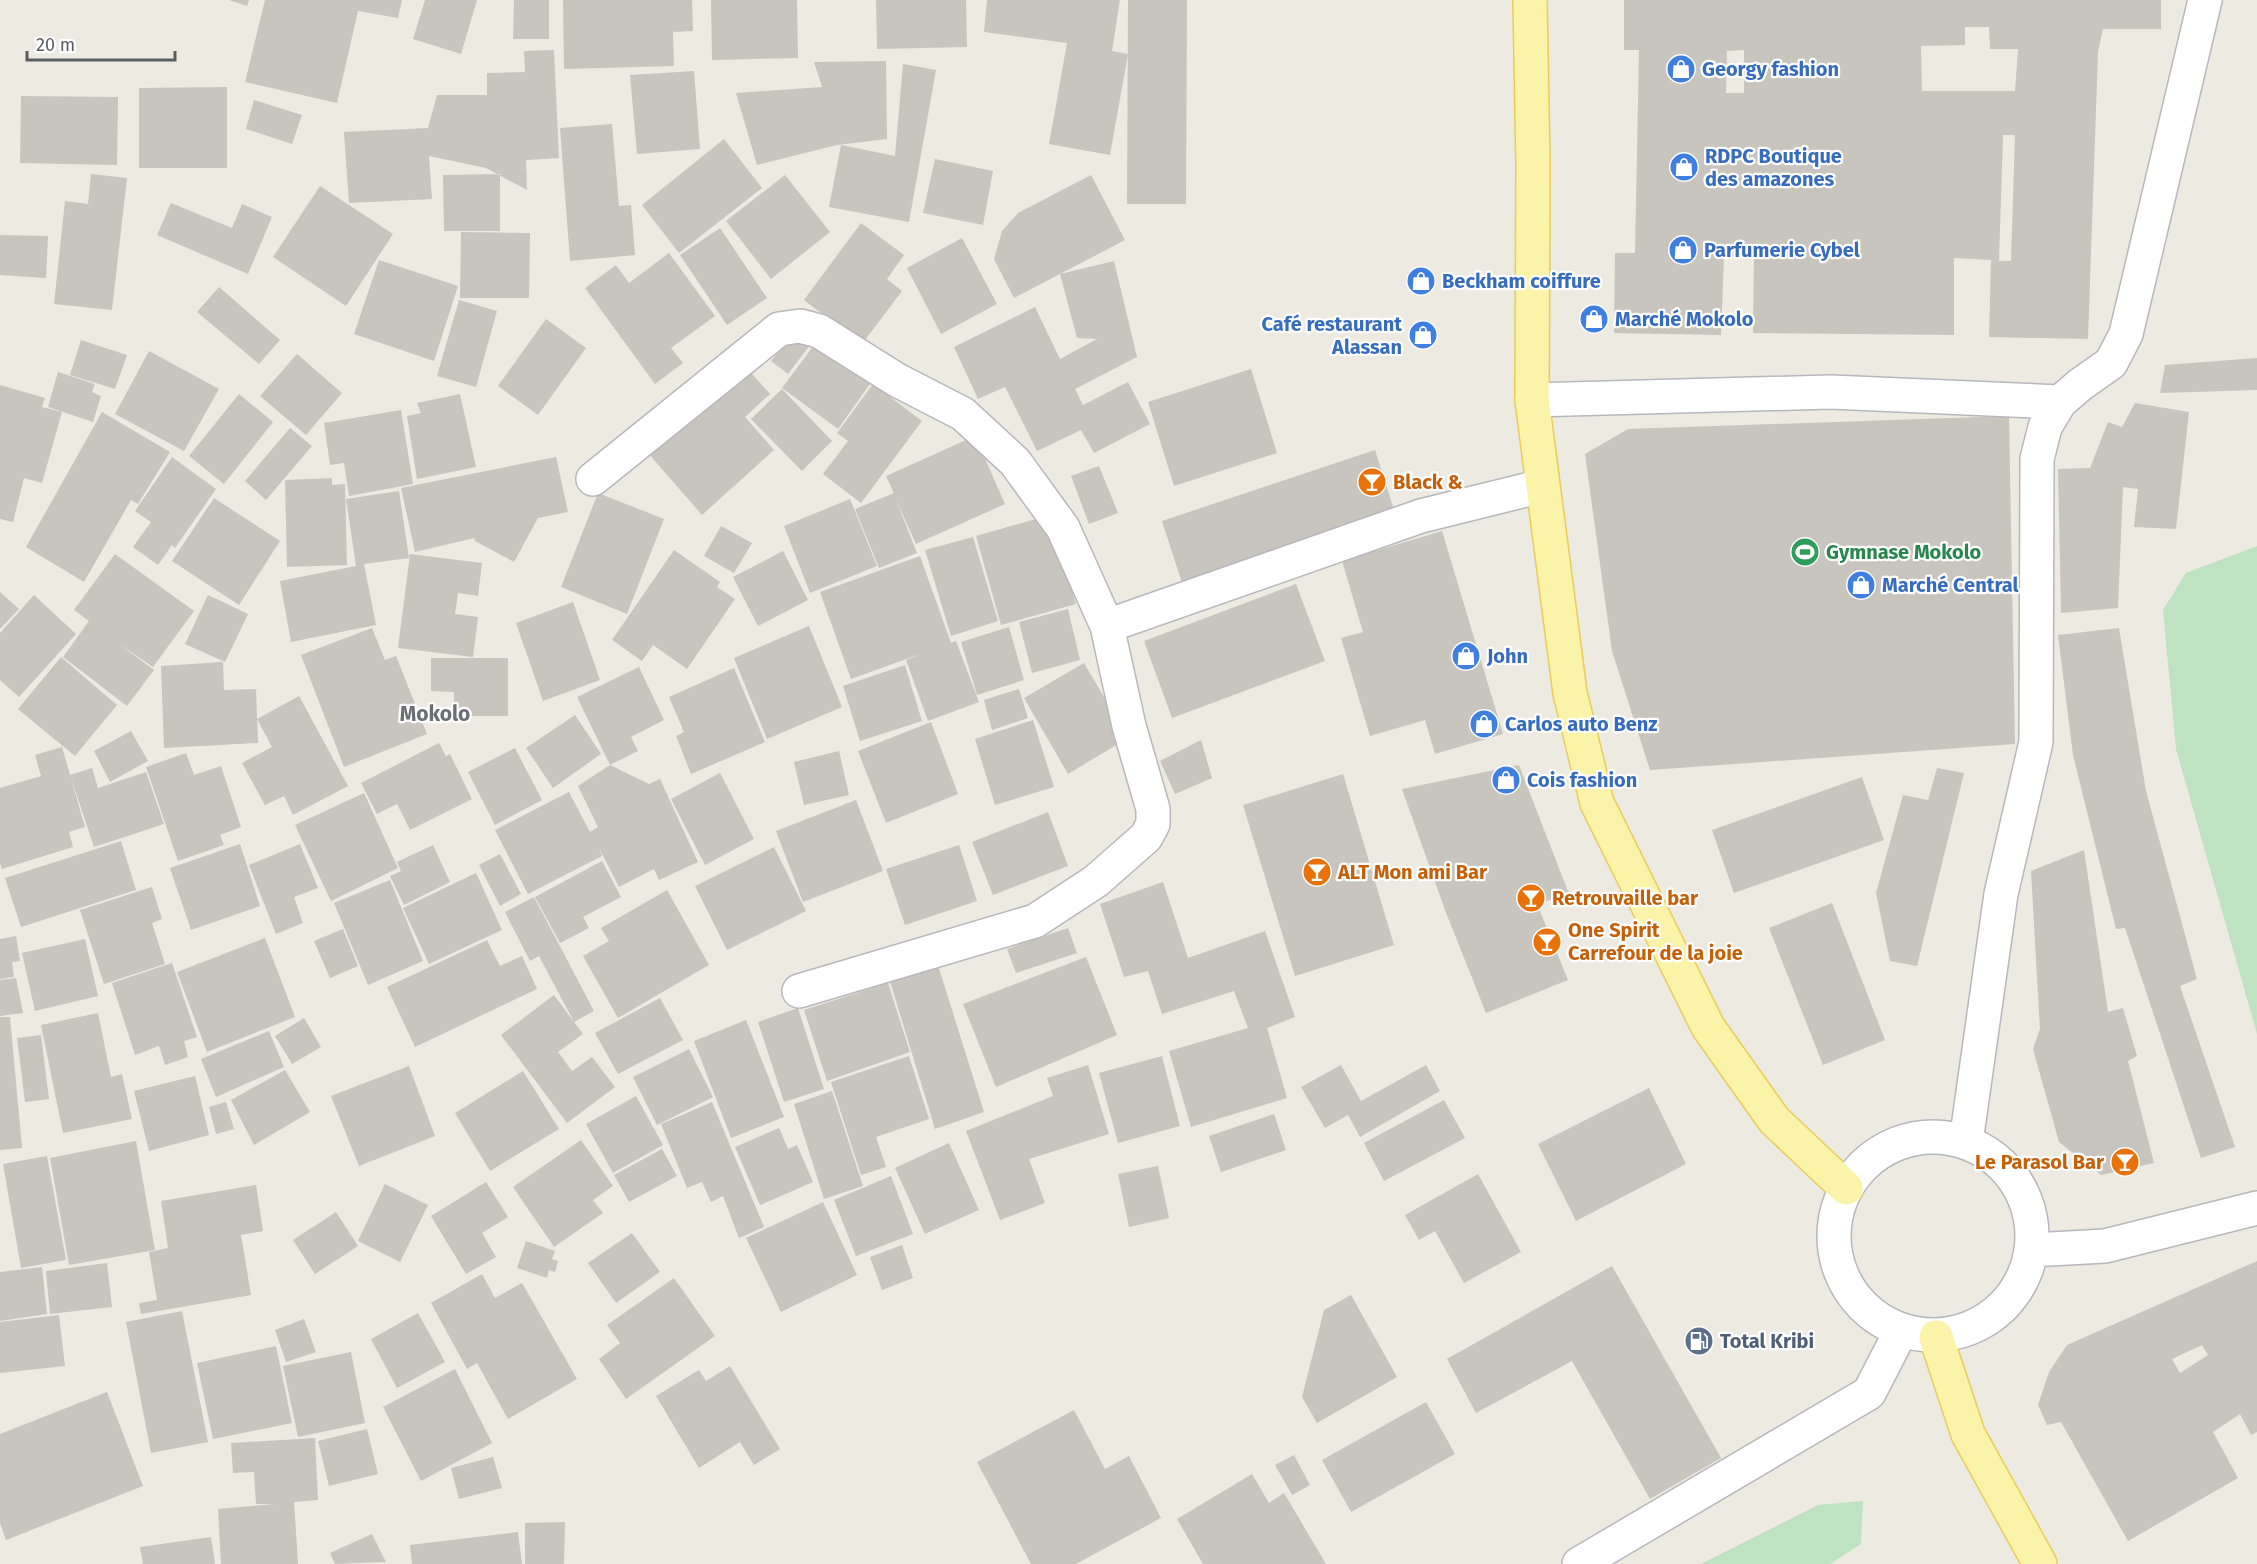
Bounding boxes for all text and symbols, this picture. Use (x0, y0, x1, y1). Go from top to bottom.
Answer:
scale bar (27, 24, 176, 62)
text: 20 m (36, 34, 75, 56)
shop icon: Georgy fashion (1665, 53, 1697, 85)
place label: Georgy fashion (1702, 57, 1839, 81)
place label: RDPC Boutique des amazones (1705, 144, 1842, 191)
shop icon: RDPC Boutique des amazones (1668, 151, 1700, 183)
shop icon: Parfumerie Cybel (1667, 234, 1699, 266)
place label: Parfumerie Cybel (1704, 238, 1860, 262)
shop icon: Beckham coiffure (1405, 265, 1437, 297)
place label: Beckham coiffure (1442, 269, 1601, 293)
shop icon: Marché Mokolo (1578, 303, 1610, 335)
place label: Marché Mokolo (1615, 307, 1754, 331)
place label: Café restaurant Alassan (1262, 312, 1402, 359)
shop icon: Café restaurant Alassan (1407, 319, 1439, 351)
bar icon: Black & (1356, 466, 1388, 498)
place label: Black & (1393, 470, 1463, 494)
sports icon: Gymnase Mokolo (1789, 536, 1821, 568)
place label: Gymnase Mokolo (1826, 540, 1982, 564)
shop icon: Marché Central (1845, 569, 1877, 601)
place label: Marché Central (1882, 573, 2018, 597)
shop icon: John (1450, 640, 1482, 672)
place label: John (1486, 644, 1528, 668)
district label: Mokolo (400, 701, 470, 727)
shop icon: Carlos auto Benz (1468, 708, 1500, 740)
place label: Carlos auto Benz (1505, 712, 1657, 736)
shop icon: Cois fashion (1490, 764, 1522, 796)
place label: Cois fashion (1527, 768, 1637, 792)
bar icon: ALT Mon ami Bar (1301, 856, 1333, 888)
place label: ALT Mon ami Bar (1337, 860, 1488, 884)
bar icon: Retrouvaille bar (1515, 882, 1547, 914)
place label: Retrouvaille bar (1552, 886, 1699, 910)
place label: One Spirit Carrefour de la joie (1568, 918, 1743, 965)
bar icon: One Spirit Carrefour de la joie (1531, 926, 1563, 958)
bar icon: Le Parasol Bar (2109, 1146, 2141, 1178)
place label: Le Parasol Bar (1975, 1150, 2105, 1174)
fuel station icon: Total Kribi (1683, 1325, 1715, 1357)
place label: Total Kribi (1720, 1329, 1814, 1353)

